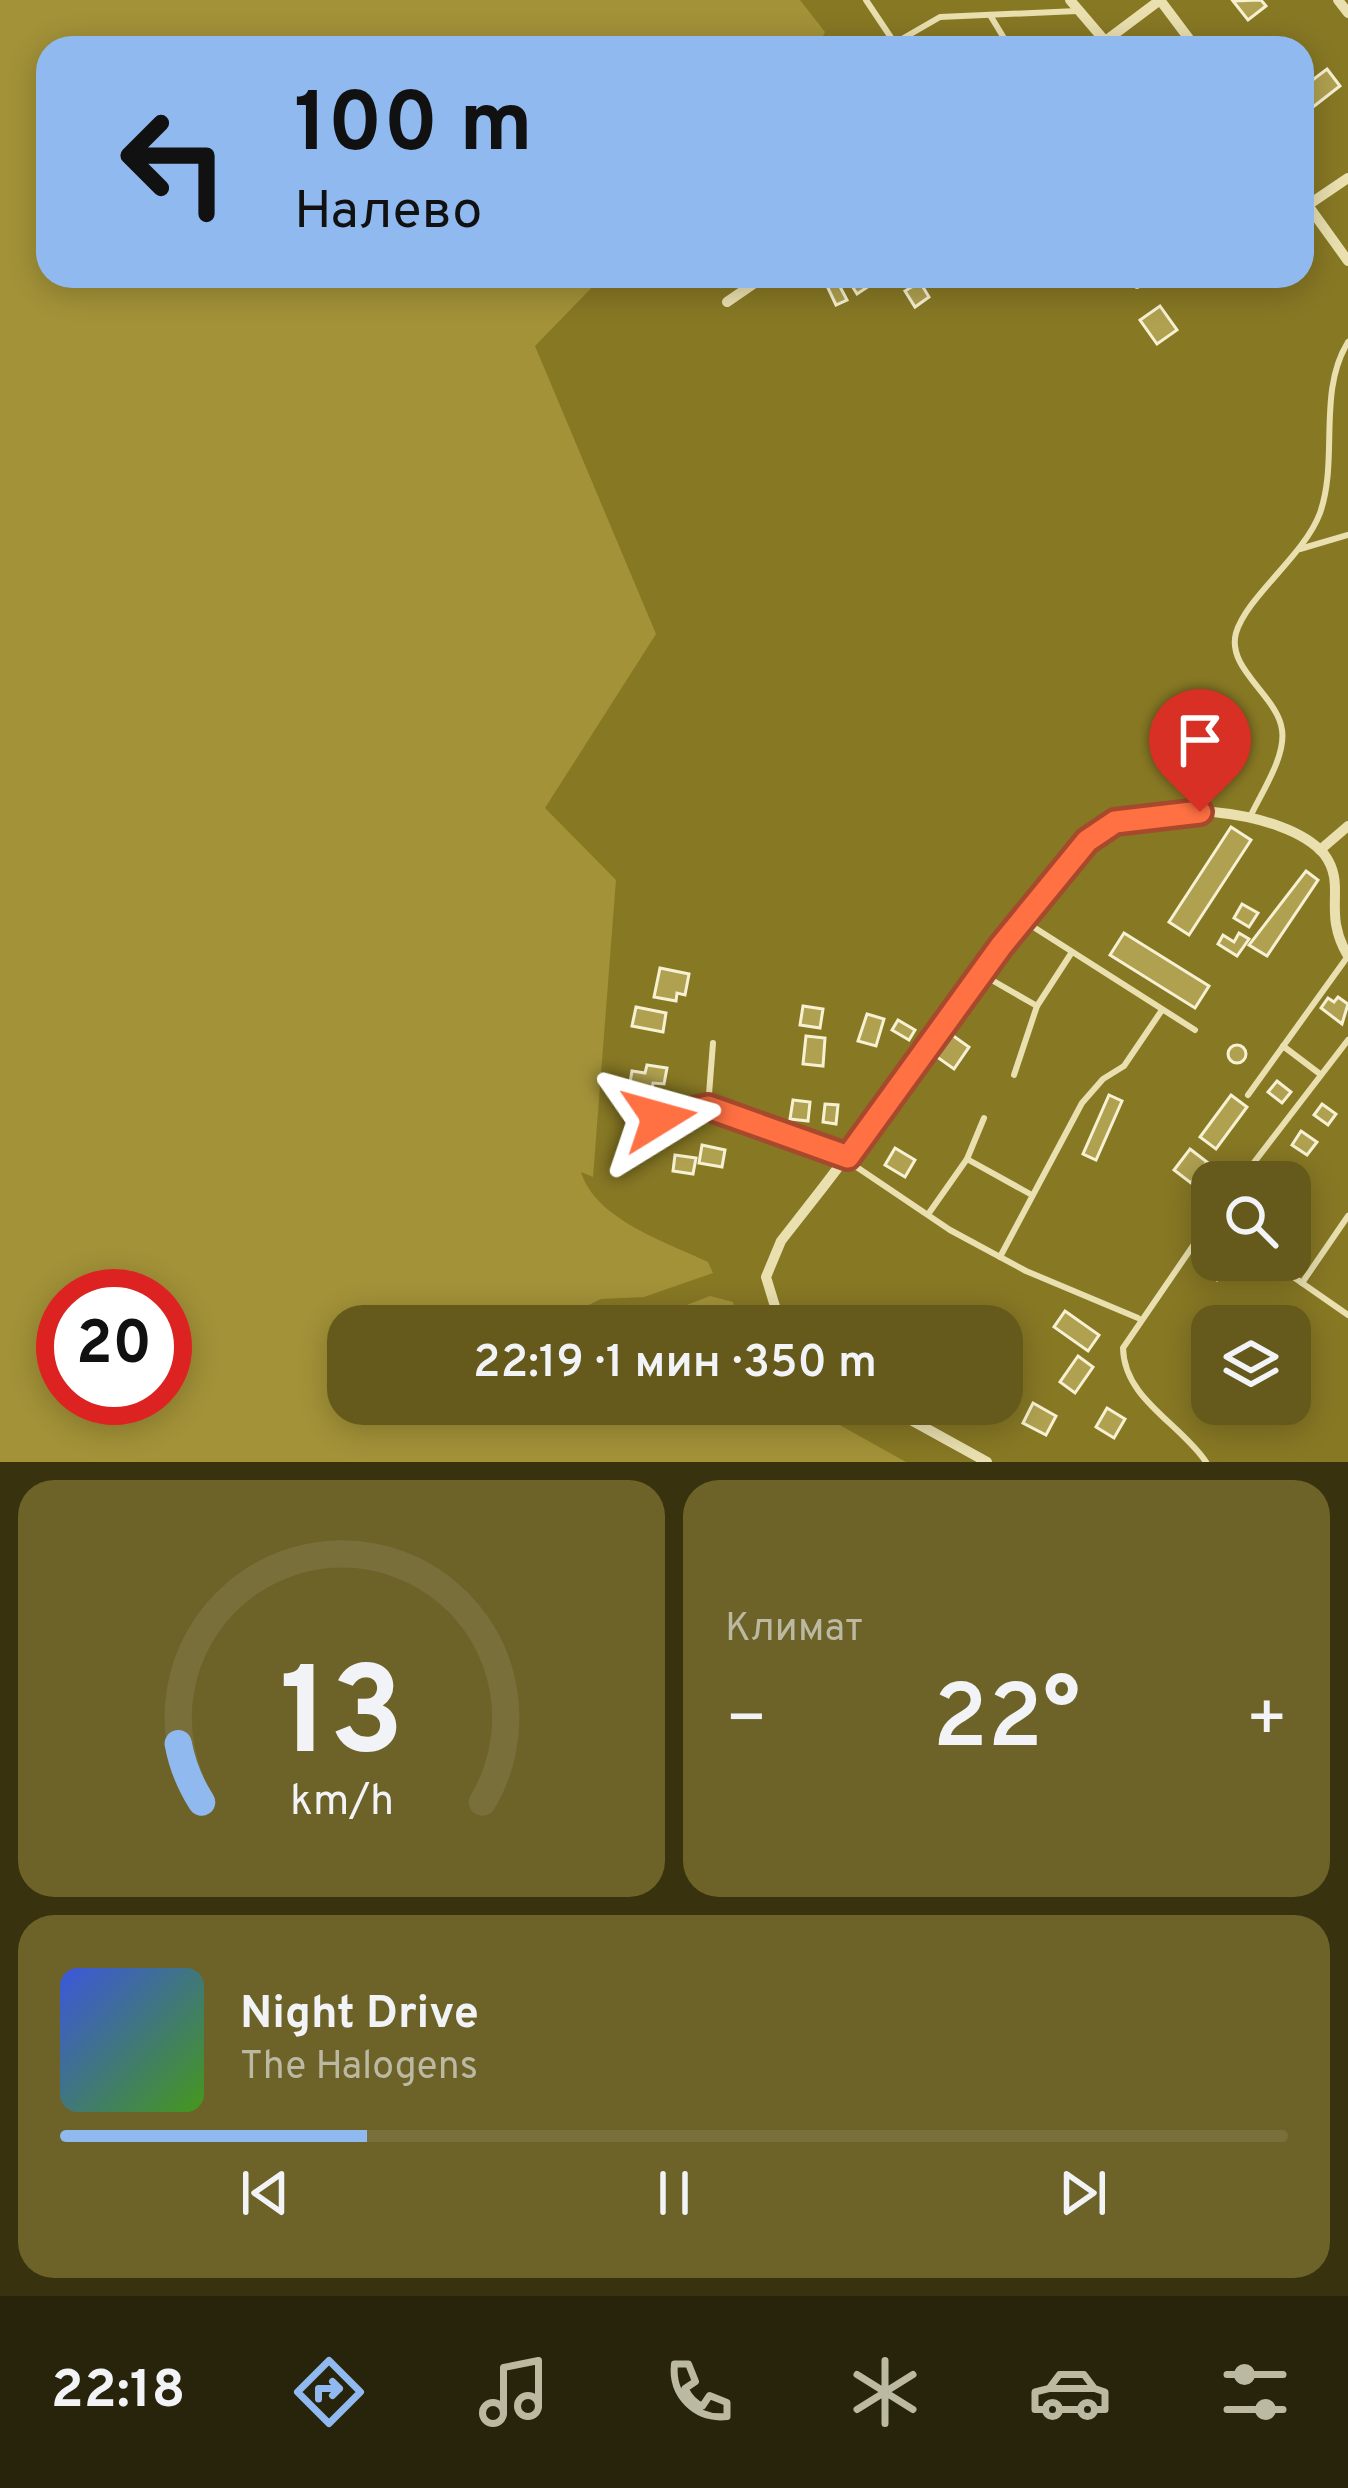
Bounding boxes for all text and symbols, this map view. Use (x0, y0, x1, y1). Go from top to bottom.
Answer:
text: 100 m (294, 75, 533, 181)
icon: left (96, 84, 252, 240)
text: Налево (294, 179, 482, 248)
pin (1149, 689, 1251, 812)
icon: arrive (1167, 707, 1233, 773)
position arrow (596, 1055, 722, 1181)
map controls (1191, 1161, 1311, 1425)
button: search (1191, 1161, 1311, 1281)
speed limit sign: 20 (36, 1269, 192, 1425)
button: layers (1191, 1305, 1311, 1425)
text: 22:19 · 1 мин · 350 m (473, 1336, 877, 1393)
text: Климат (725, 1606, 863, 1655)
text: 13 (279, 1641, 404, 1799)
text: 22° (933, 1666, 1080, 1779)
text: − (725, 1681, 768, 1764)
text: + (1245, 1681, 1288, 1764)
text: km/h (289, 1775, 394, 1829)
text: Night Drive (240, 1987, 479, 2044)
text: The Halogens (240, 2044, 478, 2093)
icon: previous (232, 2160, 298, 2226)
icon: pause (641, 2160, 707, 2226)
icon: next (1050, 2160, 1116, 2226)
icon: directions (287, 2350, 371, 2434)
icon: music (472, 2350, 556, 2434)
icon: phone (657, 2350, 741, 2434)
icon: climate (843, 2350, 927, 2434)
icon: car (1028, 2350, 1112, 2434)
icon: filters (1213, 2350, 1297, 2434)
text: 22:18 (51, 2358, 185, 2427)

